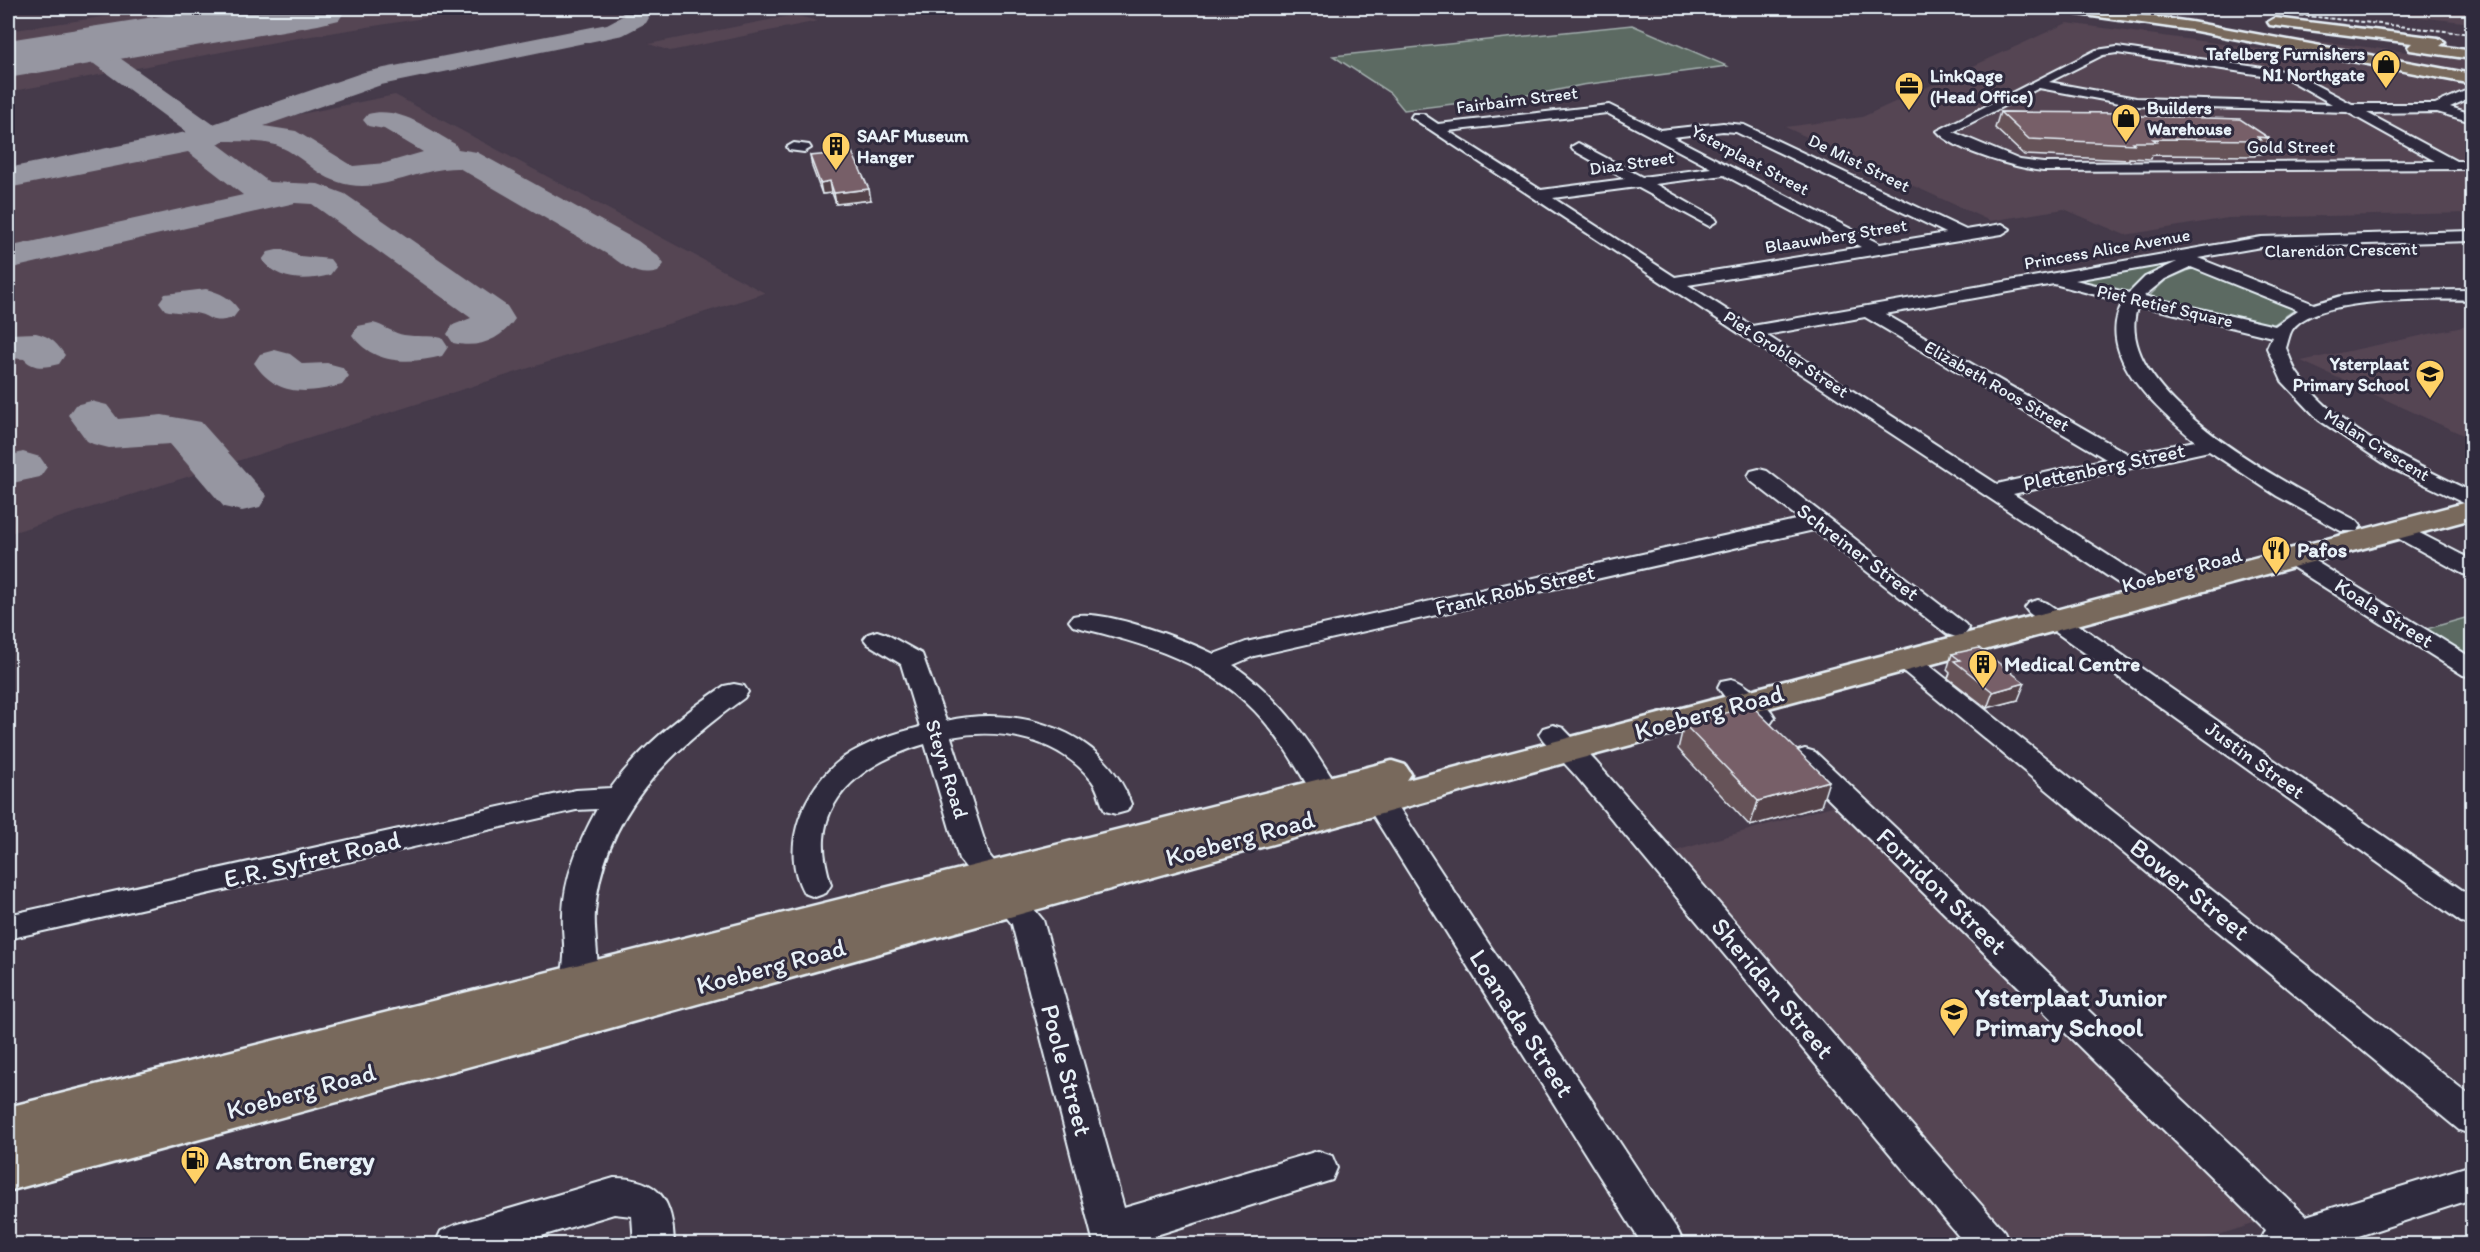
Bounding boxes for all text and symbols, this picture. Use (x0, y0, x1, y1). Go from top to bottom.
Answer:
place label: Tafelberg Furnishers N1 Northgate (2205, 43, 2365, 86)
shop icon: Tafelberg Furnishers N1 Northgate (2370, 48, 2402, 90)
place label: LinkQage (Head Office) (1930, 65, 2033, 108)
office icon: LinkQage (Head Office) (1893, 70, 1925, 112)
street label: Fairbairn Street (1455, 82, 1579, 118)
place label: Builders Warehouse (2147, 97, 2232, 140)
shop icon: Builders Warehouse (2110, 102, 2142, 144)
street label: Ysterplaat Street (1687, 120, 1813, 201)
place label: SAAF Museum Hanger (857, 125, 969, 168)
street label: De Mist Street (1805, 129, 1914, 197)
building icon: SAAF Museum Hanger (820, 130, 852, 172)
street label: Gold Street (2247, 136, 2335, 158)
street label: Diaz Street (1588, 146, 1676, 180)
street label: Blaauwberg Street (1763, 214, 1909, 258)
street label: Princess Alice Avenue (2022, 224, 2192, 274)
street label: Clarendon Crescent (2264, 238, 2418, 262)
street label: Piet Retief Square (2095, 280, 2235, 332)
street label: Piet Grobler Street (1719, 305, 1853, 403)
street label: Elizabeth Roos Street (1921, 336, 2074, 437)
place label: Ysterplaat Primary School (2293, 353, 2410, 396)
school or university icon: Ysterplaat Primary School (2414, 358, 2446, 400)
street label: Malan Crescent (2320, 404, 2434, 486)
street label: Plettenberg Street (2021, 437, 2187, 496)
street label: Schreiner Street (1792, 497, 1924, 606)
restaurant icon: Pafos (2260, 534, 2292, 576)
place label: Pafos (2297, 537, 2347, 562)
street label: Koeberg Road (2119, 541, 2245, 598)
street label: Frank Robb Street (1433, 559, 1597, 620)
street label: Koala Street (2330, 572, 2438, 653)
building icon: Medical Centre (1967, 648, 1999, 690)
place label: Medical Centre (2004, 651, 2140, 676)
street label: Koeberg Road (1631, 677, 1788, 747)
street label: Justin Street (2201, 715, 2310, 804)
street label: Steyn Road (921, 716, 975, 822)
street label: Koeberg Road (1162, 803, 1319, 873)
street label: Forridon Street (1870, 821, 2014, 962)
street label: E.R. Syfret Road (221, 823, 403, 895)
street label: Bower Street (2124, 831, 2257, 947)
street label: Sheridan Street (1705, 911, 1842, 1065)
street label: Koeberg Road (693, 931, 850, 1001)
street label: Loanada Street (1462, 943, 1582, 1103)
place label: Ysterplaat Junior Primary School (1974, 981, 2168, 1043)
school or university icon: Ysterplaat Junior Primary School (1938, 996, 1970, 1038)
street label: Poole Street (1034, 1000, 1100, 1140)
street label: Koeberg Road (223, 1056, 380, 1126)
fuel station icon: Astron Energy (179, 1144, 211, 1186)
place label: Astron Energy (215, 1144, 375, 1176)

